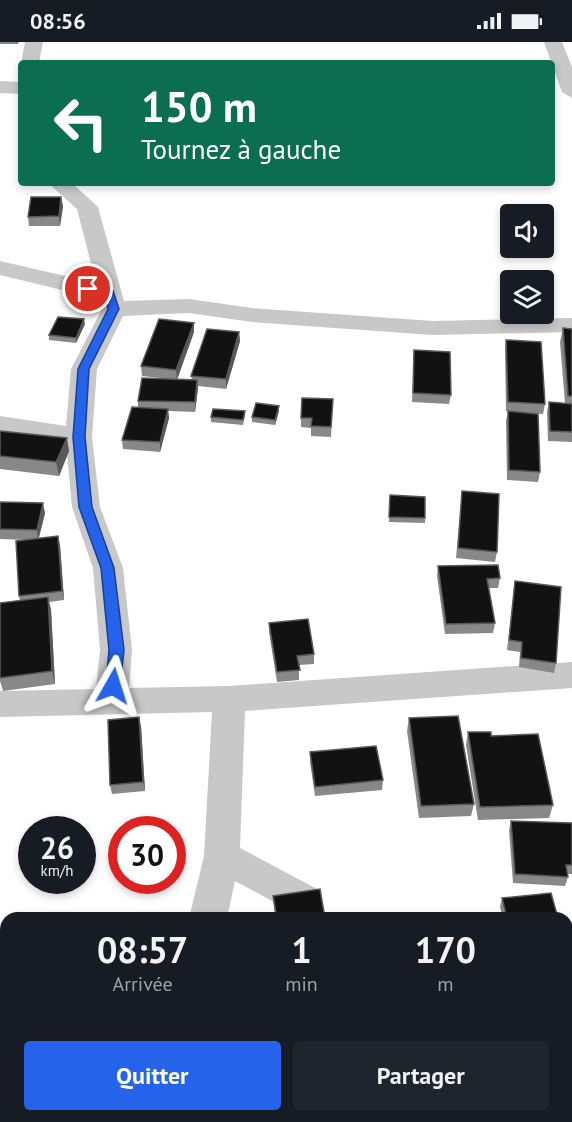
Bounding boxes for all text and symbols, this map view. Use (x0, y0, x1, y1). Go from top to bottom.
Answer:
text: 08:56 (30, 7, 86, 35)
text: 150 m (141, 79, 257, 134)
icon: left (42, 84, 120, 162)
text: Tournez à gauche (141, 132, 341, 166)
map controls (500, 204, 554, 324)
button: sound (500, 204, 554, 258)
pin (62, 263, 113, 314)
button: layers (500, 270, 554, 324)
icon: arrive (71, 272, 104, 305)
position arrow (81, 654, 145, 718)
speed limit sign: 30 (108, 816, 186, 894)
text: 26 (40, 828, 74, 867)
text: km/h (41, 861, 73, 880)
text: 08:57 (97, 926, 188, 973)
text: 1 (291, 926, 312, 973)
text: 170 (415, 926, 476, 973)
text: Arrivée (113, 971, 173, 997)
text: min (285, 971, 318, 997)
text: m (437, 971, 454, 997)
button: Quitter (24, 1041, 281, 1110)
button: Partager (293, 1041, 549, 1110)

